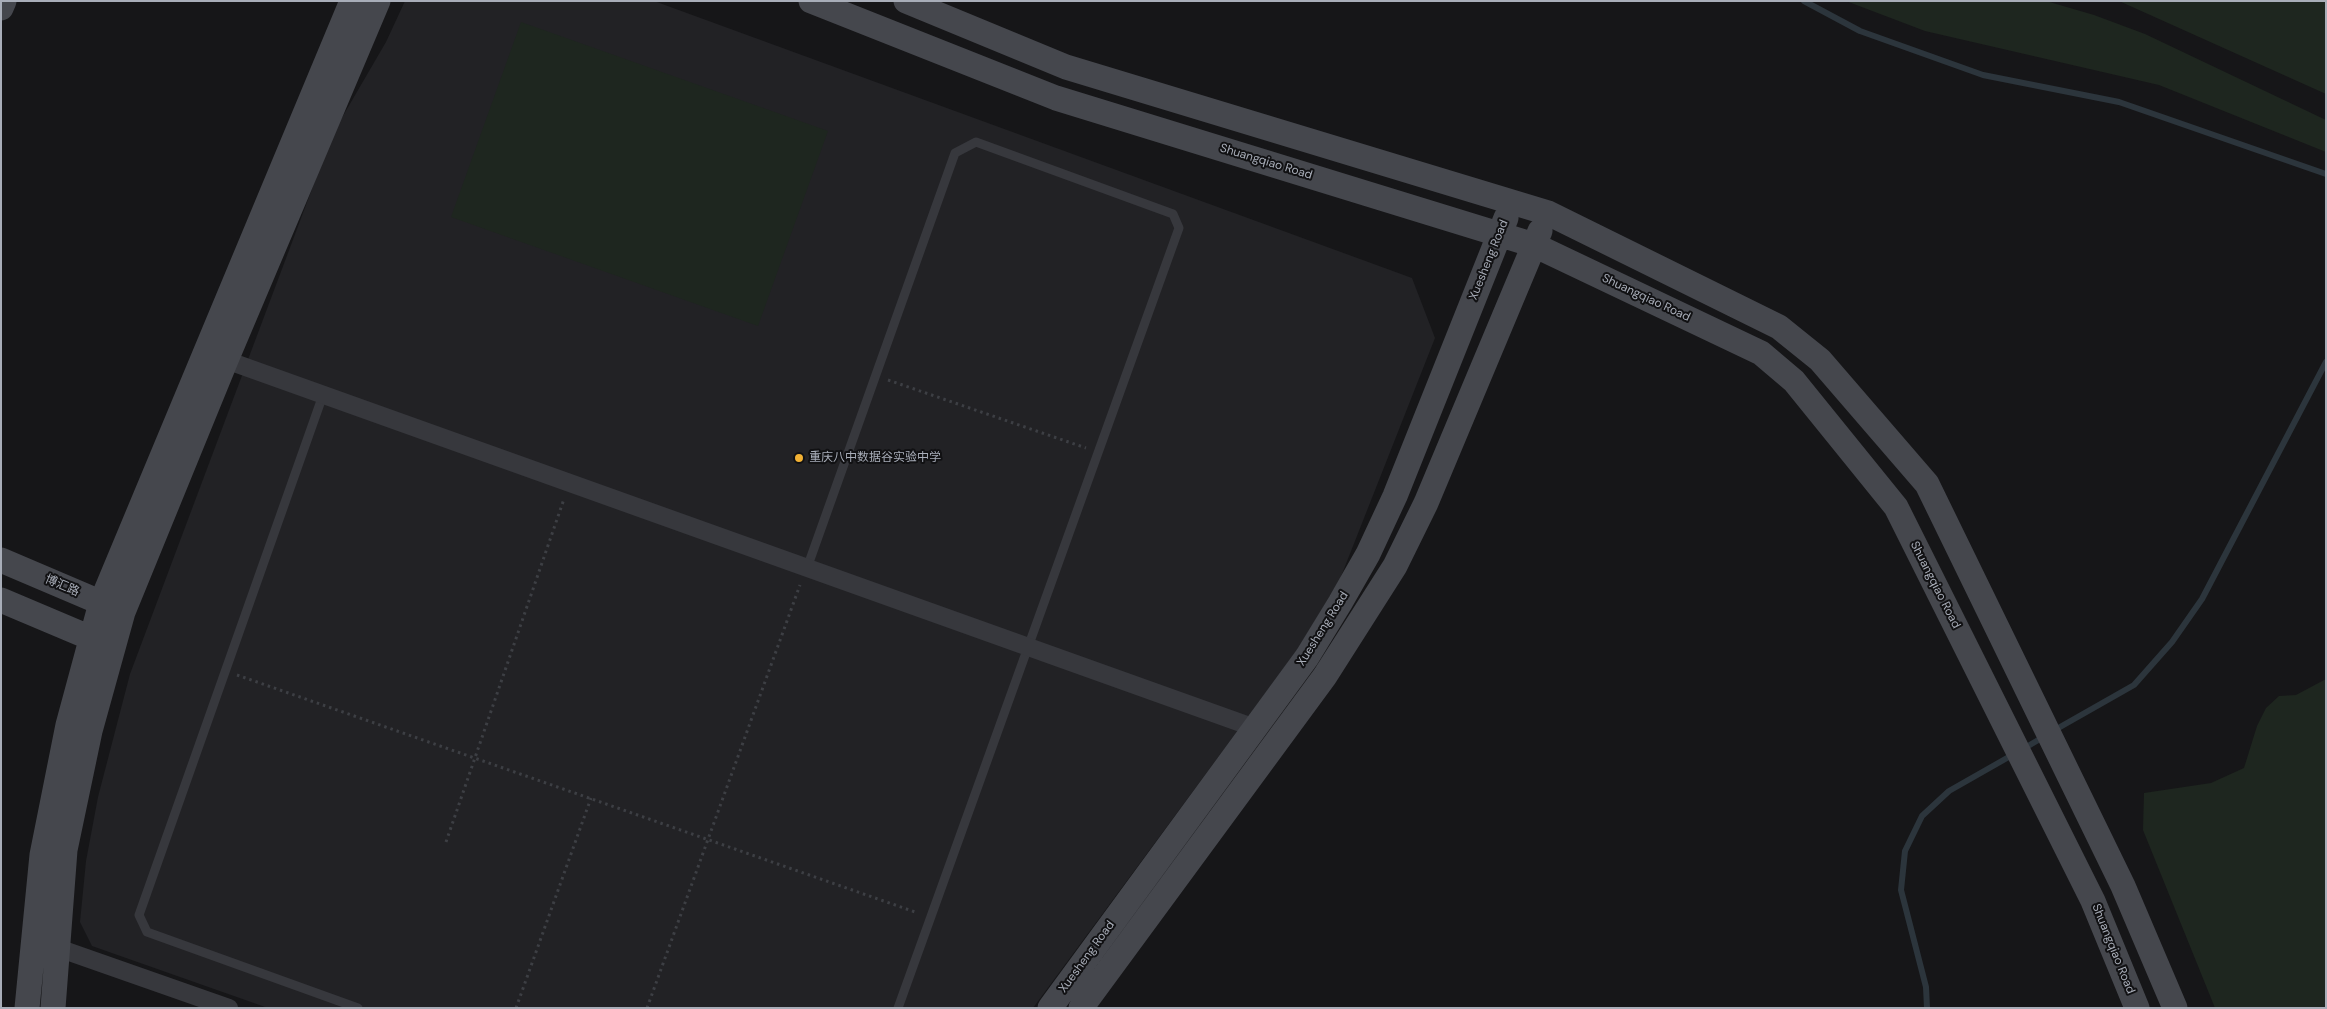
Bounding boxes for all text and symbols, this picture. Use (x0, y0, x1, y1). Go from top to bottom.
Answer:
street label: Shuangqiao Road (1218, 141, 1314, 183)
street label: Xuesheng Road (1466, 218, 1512, 302)
street label: Shuangqiao Road (1600, 271, 1692, 325)
place label: 重庆八中数据谷实验中学 (809, 451, 941, 465)
marker: 重庆八中数据谷实验中学 (793, 452, 805, 464)
street label: Shuangqiao Road (1907, 539, 1963, 631)
street label: 博汇路 (43, 572, 81, 600)
street label: Xuesheng Road (1294, 589, 1352, 669)
street label: Shuangqiao Road (2088, 902, 2138, 996)
street label: Xuesheng Road (1056, 918, 1118, 996)

